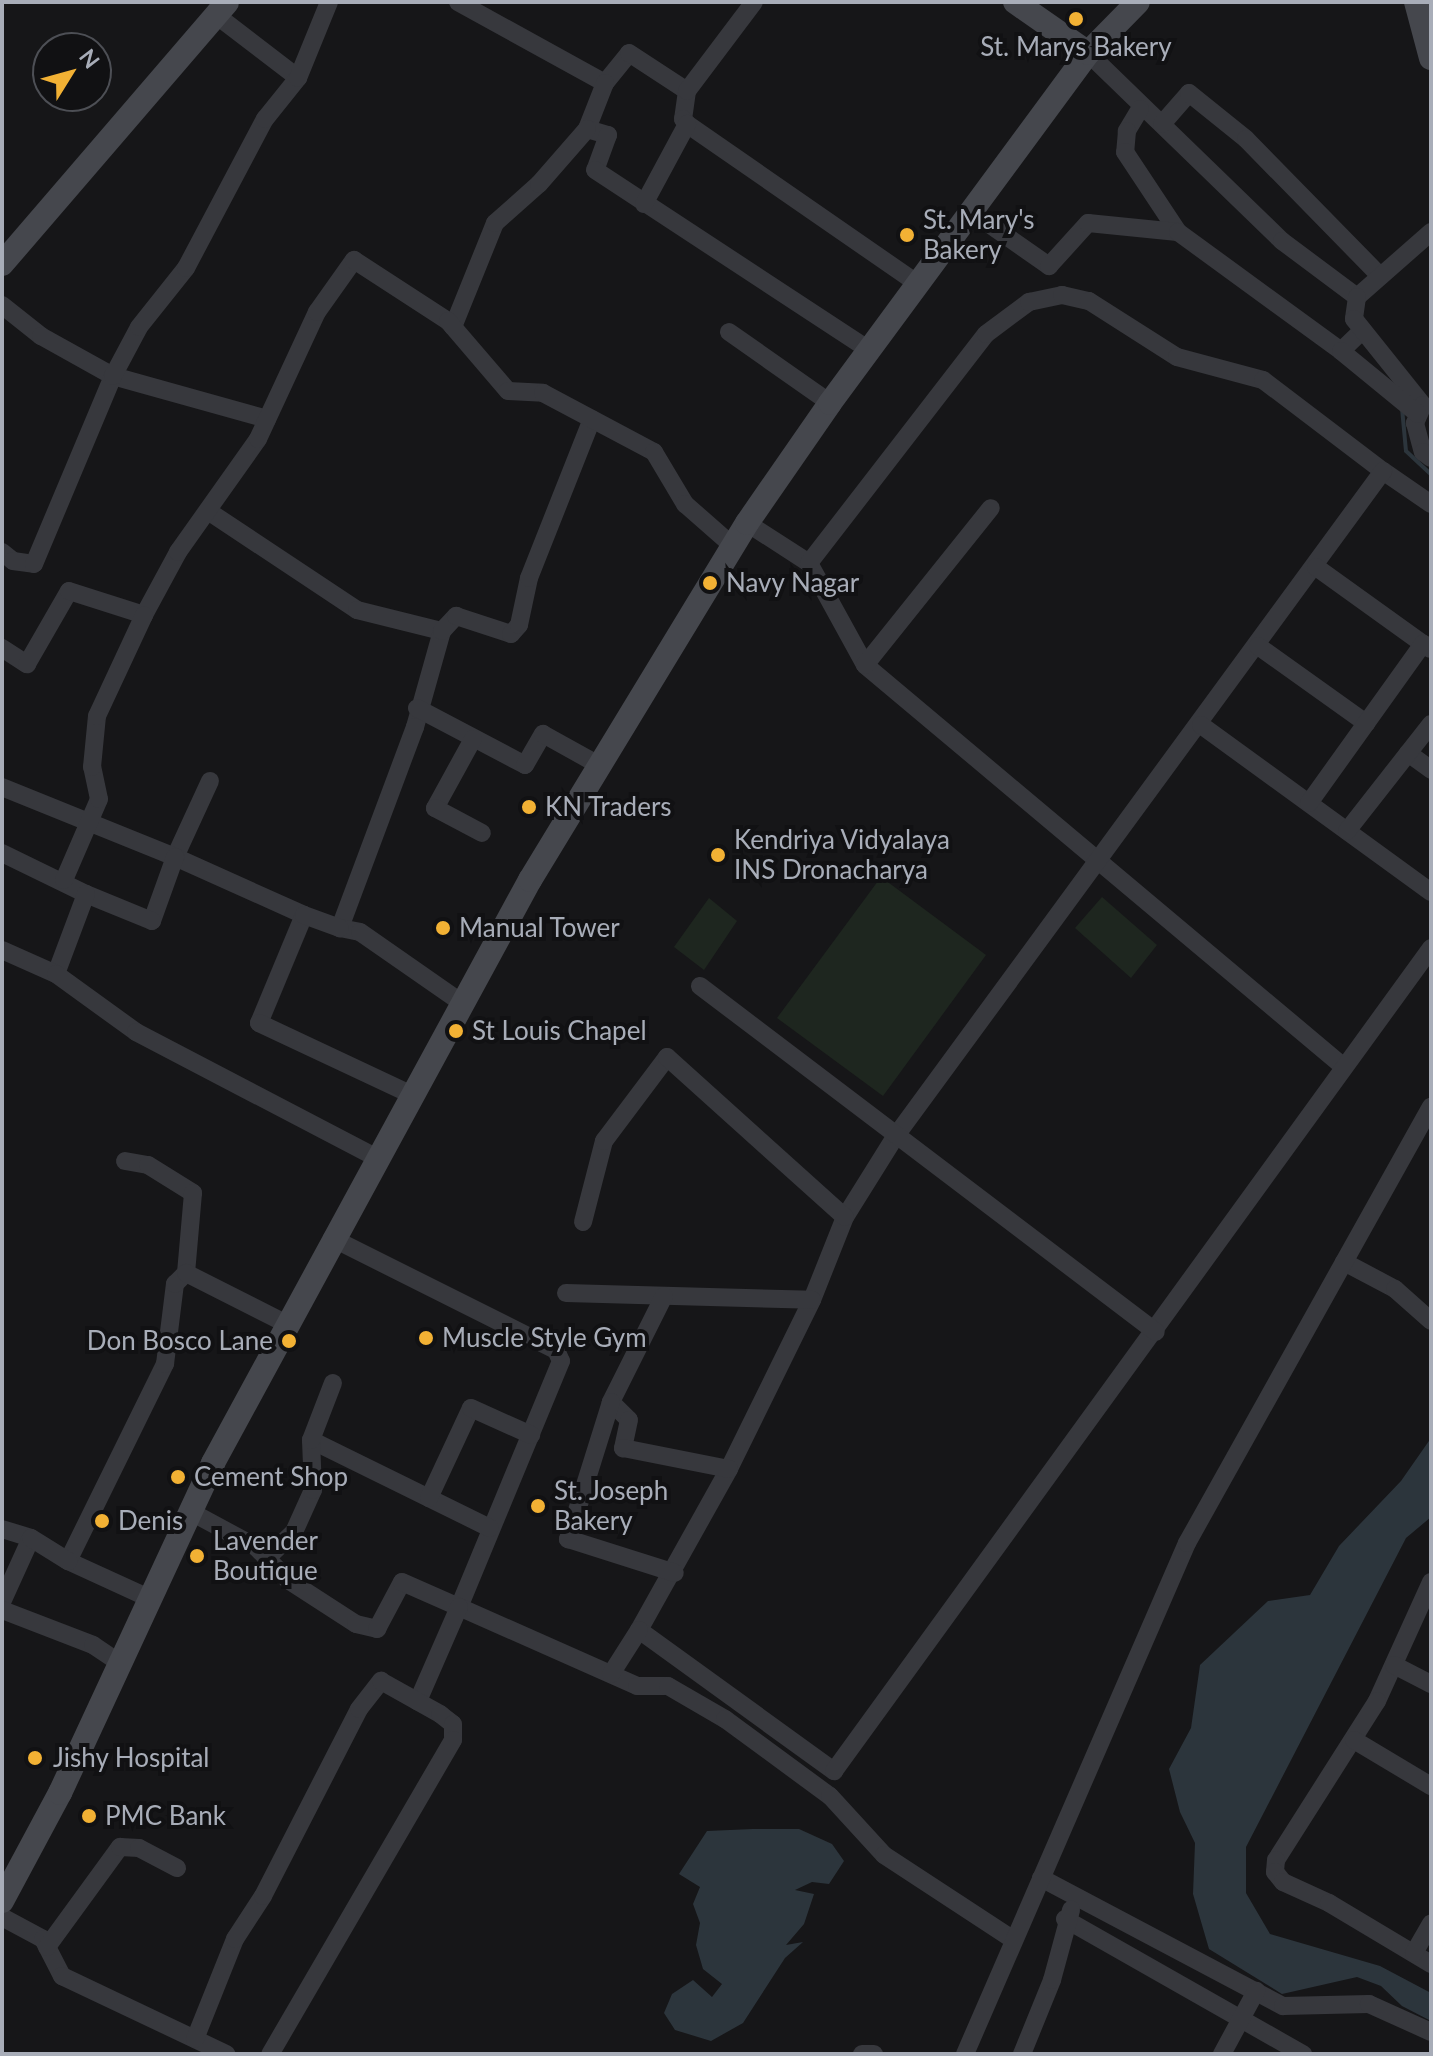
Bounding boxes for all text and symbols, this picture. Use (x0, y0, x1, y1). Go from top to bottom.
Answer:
marker: St. Marys Bakery (1067, 10, 1085, 28)
place label: St. Marys Bakery (980, 31, 1172, 63)
north arrow (32, 32, 112, 112)
text: N (74, 44, 106, 73)
place label: St. Mary's Bakery (923, 204, 1035, 266)
marker: St. Mary's Bakery (898, 226, 916, 244)
place label: Navy Nagar (726, 567, 860, 599)
marker: Navy Nagar (701, 574, 719, 592)
place label: KN Traders (545, 791, 672, 823)
marker: KN Traders (520, 798, 538, 816)
place label: Kendriya Vidyalaya INS Dronacharya (734, 824, 951, 886)
marker: Kendriya Vidyalaya INS Dronacharya (709, 846, 727, 864)
place label: Manual Tower (459, 912, 621, 944)
marker: Manual Tower (434, 919, 452, 937)
place label: St Louis Chapel (472, 1015, 647, 1047)
marker: St Louis Chapel (447, 1022, 465, 1040)
place label: Muscle Style Gym (442, 1322, 647, 1354)
place label: Don Bosco Lane (87, 1325, 273, 1357)
marker: Muscle Style Gym (417, 1329, 435, 1347)
marker: Don Bosco Lane (280, 1332, 298, 1350)
place label: Cement Shop (194, 1461, 348, 1493)
marker: Cement Shop (169, 1468, 187, 1486)
place label: St. Joseph Bakery (554, 1475, 669, 1536)
marker: St. Joseph Bakery (529, 1497, 547, 1515)
place label: Denis (118, 1505, 183, 1537)
marker: Denis (93, 1512, 111, 1530)
place label: Lavender Boutique (213, 1525, 318, 1586)
marker: Lavender Boutique (188, 1547, 206, 1565)
place label: Jishy Hospital (53, 1742, 210, 1774)
marker: Jishy Hospital (24, 1747, 46, 1769)
place label: PMC Bank (105, 1800, 226, 1832)
marker: PMC Bank (80, 1807, 98, 1825)

